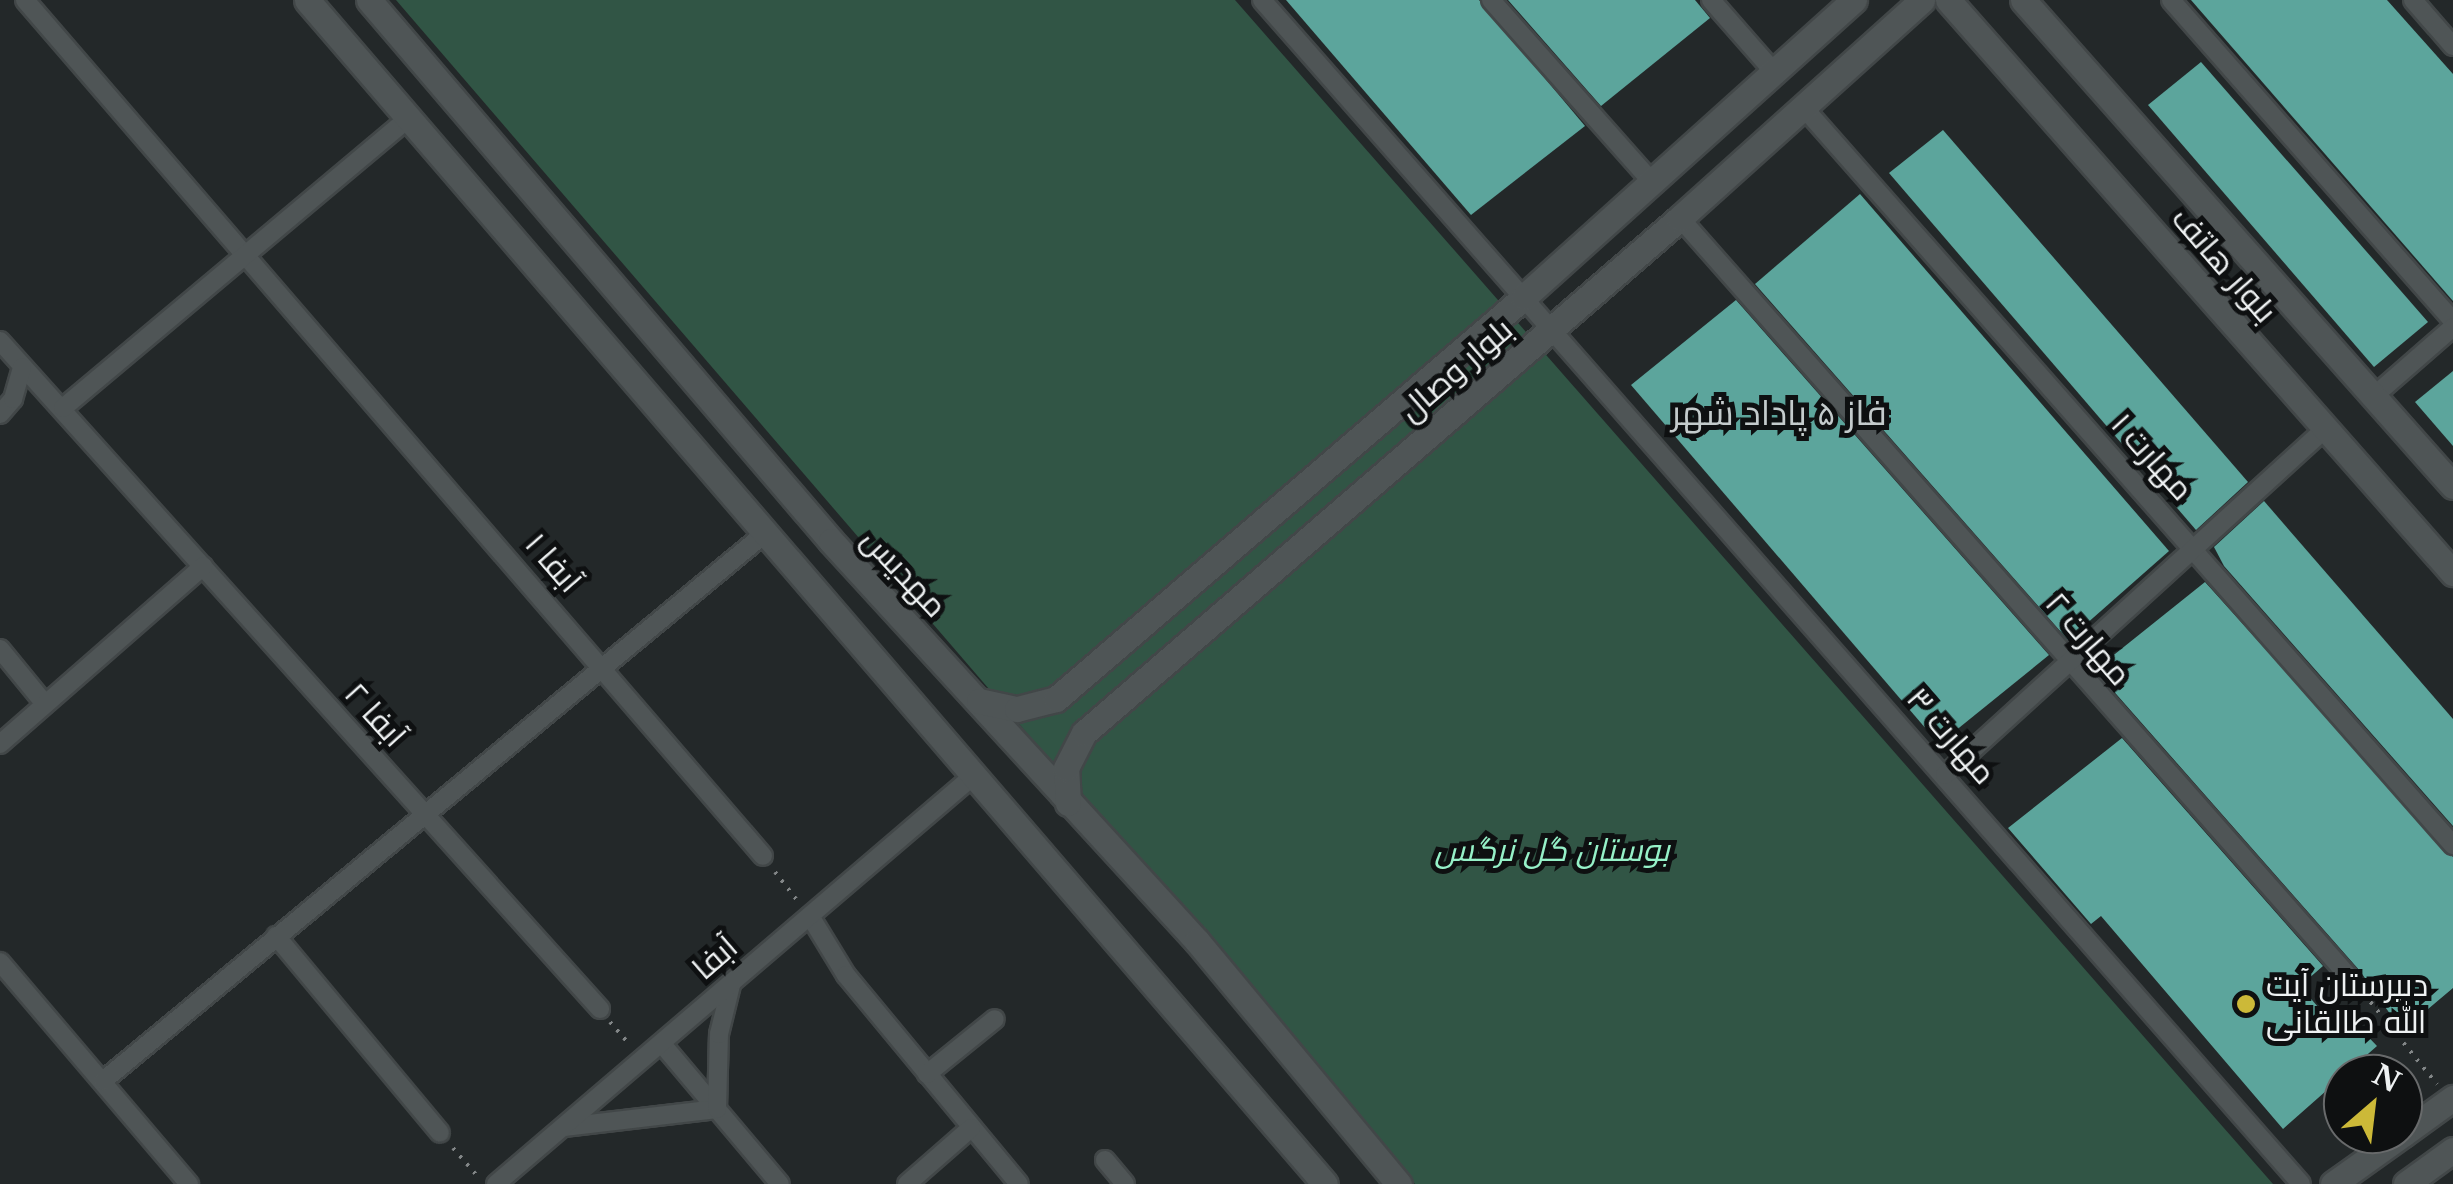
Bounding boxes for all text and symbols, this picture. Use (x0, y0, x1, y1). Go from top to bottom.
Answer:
street label: بلوار هاتف (2163, 199, 2285, 331)
street label: بلوار وصال (1392, 310, 1520, 430)
district label: فاز ۵ پاداد شهر (1671, 392, 1887, 434)
street label: مهارت ۱ (2103, 406, 2201, 508)
street label: مهدیس (853, 521, 955, 625)
street label: آبفا ۱ (517, 525, 589, 601)
street label: مهارت ۲ (2037, 585, 2139, 693)
street label: آبفا ۲ (336, 675, 414, 755)
street label: مهارت ۳ (1899, 680, 2003, 792)
park label: بوستان گل نرگس (1435, 831, 1669, 869)
street label: آبفا (685, 928, 745, 988)
place label: دبیرستان آیت الله طالقانی (2266, 967, 2428, 1042)
marker: دبیرستان آیت الله طالقانی (2235, 993, 2257, 1015)
north arrow (2323, 1054, 2423, 1154)
text: N (2367, 1057, 2406, 1100)

